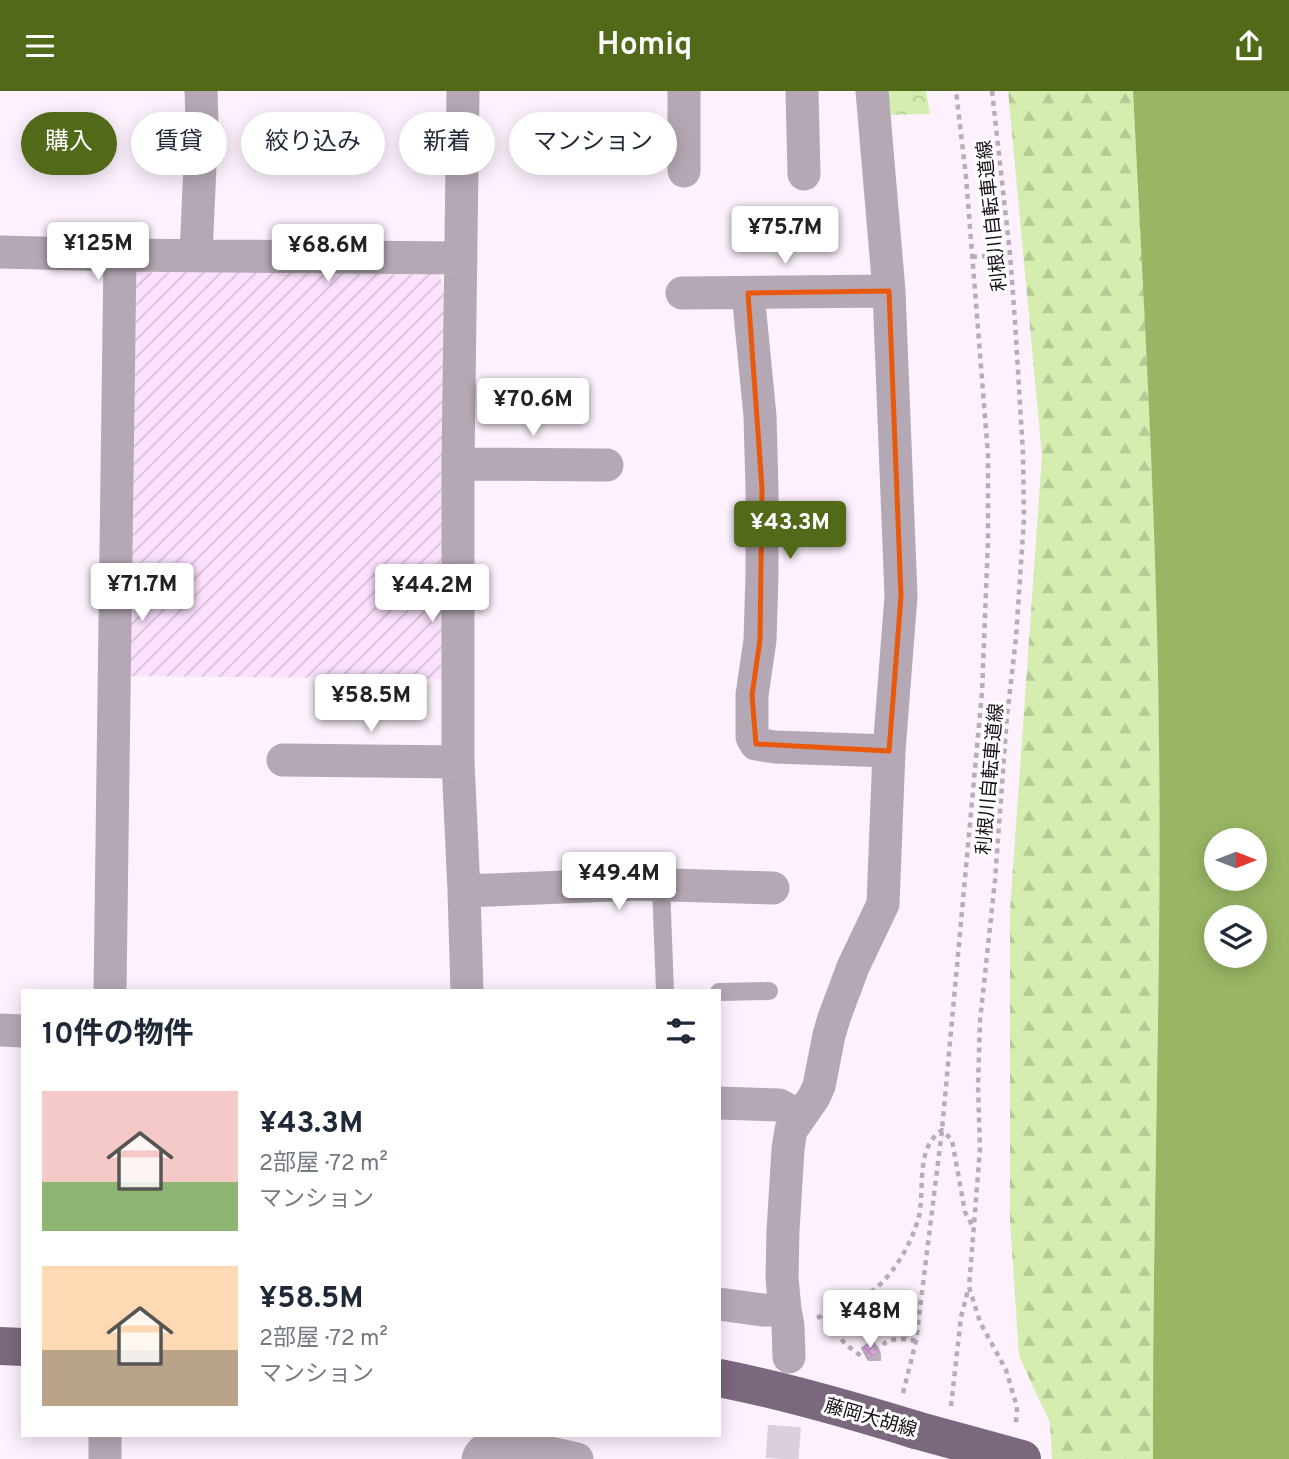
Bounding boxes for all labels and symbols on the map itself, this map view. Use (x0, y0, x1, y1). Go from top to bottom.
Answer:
street label: 利根川自転車道線 (973, 139, 1013, 293)
pin: ¥75.7M (728, 207, 842, 266)
pin: ¥125M (49, 223, 147, 282)
pin: ¥68.6M (271, 225, 385, 284)
pin: ¥70.6M (476, 379, 590, 438)
pin: ¥43.3M (733, 501, 847, 561)
pin: ¥71.7M (85, 563, 199, 623)
pin: ¥44.2M (375, 565, 489, 624)
pin: ¥58.5M (314, 675, 428, 734)
street label: 利根川自転車道線 (972, 702, 1010, 856)
north arrow (1204, 828, 1267, 891)
pin: ¥49.4M (562, 853, 676, 912)
pin: ¥48M (829, 1291, 911, 1350)
street label: 藤岡大胡線 (821, 1394, 919, 1444)

